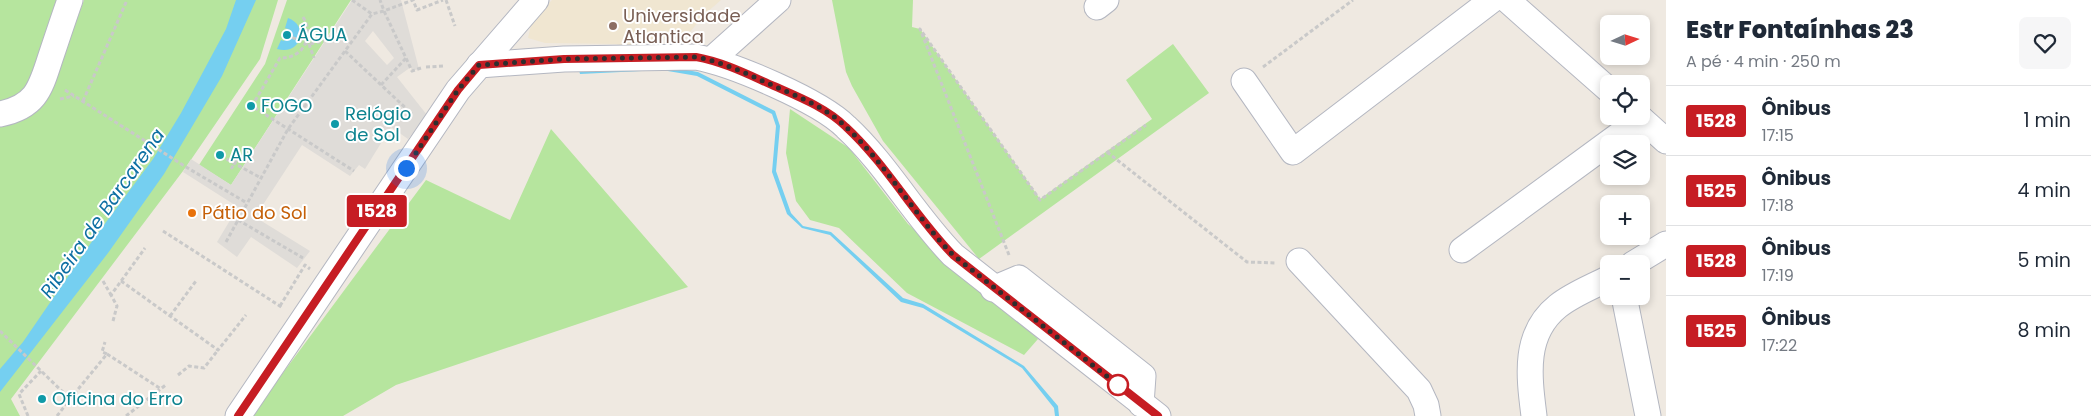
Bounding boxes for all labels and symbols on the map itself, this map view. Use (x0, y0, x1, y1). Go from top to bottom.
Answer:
place label: Universidade Atlantica (623, 3, 741, 49)
north arrow (1600, 15, 1650, 65)
marker: Universidade Atlantica (607, 20, 619, 32)
place label: ÁGUA (297, 22, 347, 47)
marker: ÁGUA (281, 29, 293, 41)
place label: FOGO (261, 93, 312, 118)
marker: FOGO (245, 100, 257, 112)
place label: Relógio de Sol (345, 101, 411, 147)
marker: Relógio de Sol (329, 118, 341, 130)
water label: Ribeira de Barcarena (34, 123, 171, 303)
place label: AR (230, 142, 253, 167)
marker: AR (214, 149, 226, 161)
your location (394, 156, 419, 181)
line badge: 1528 (342, 195, 412, 227)
place label: Pátio do Sol (202, 200, 307, 225)
marker: Pátio do Sol (186, 207, 198, 219)
unlabelled marker (1107, 374, 1129, 396)
place label: Oficina do Erro (52, 386, 183, 411)
marker: Oficina do Erro (36, 393, 48, 405)

